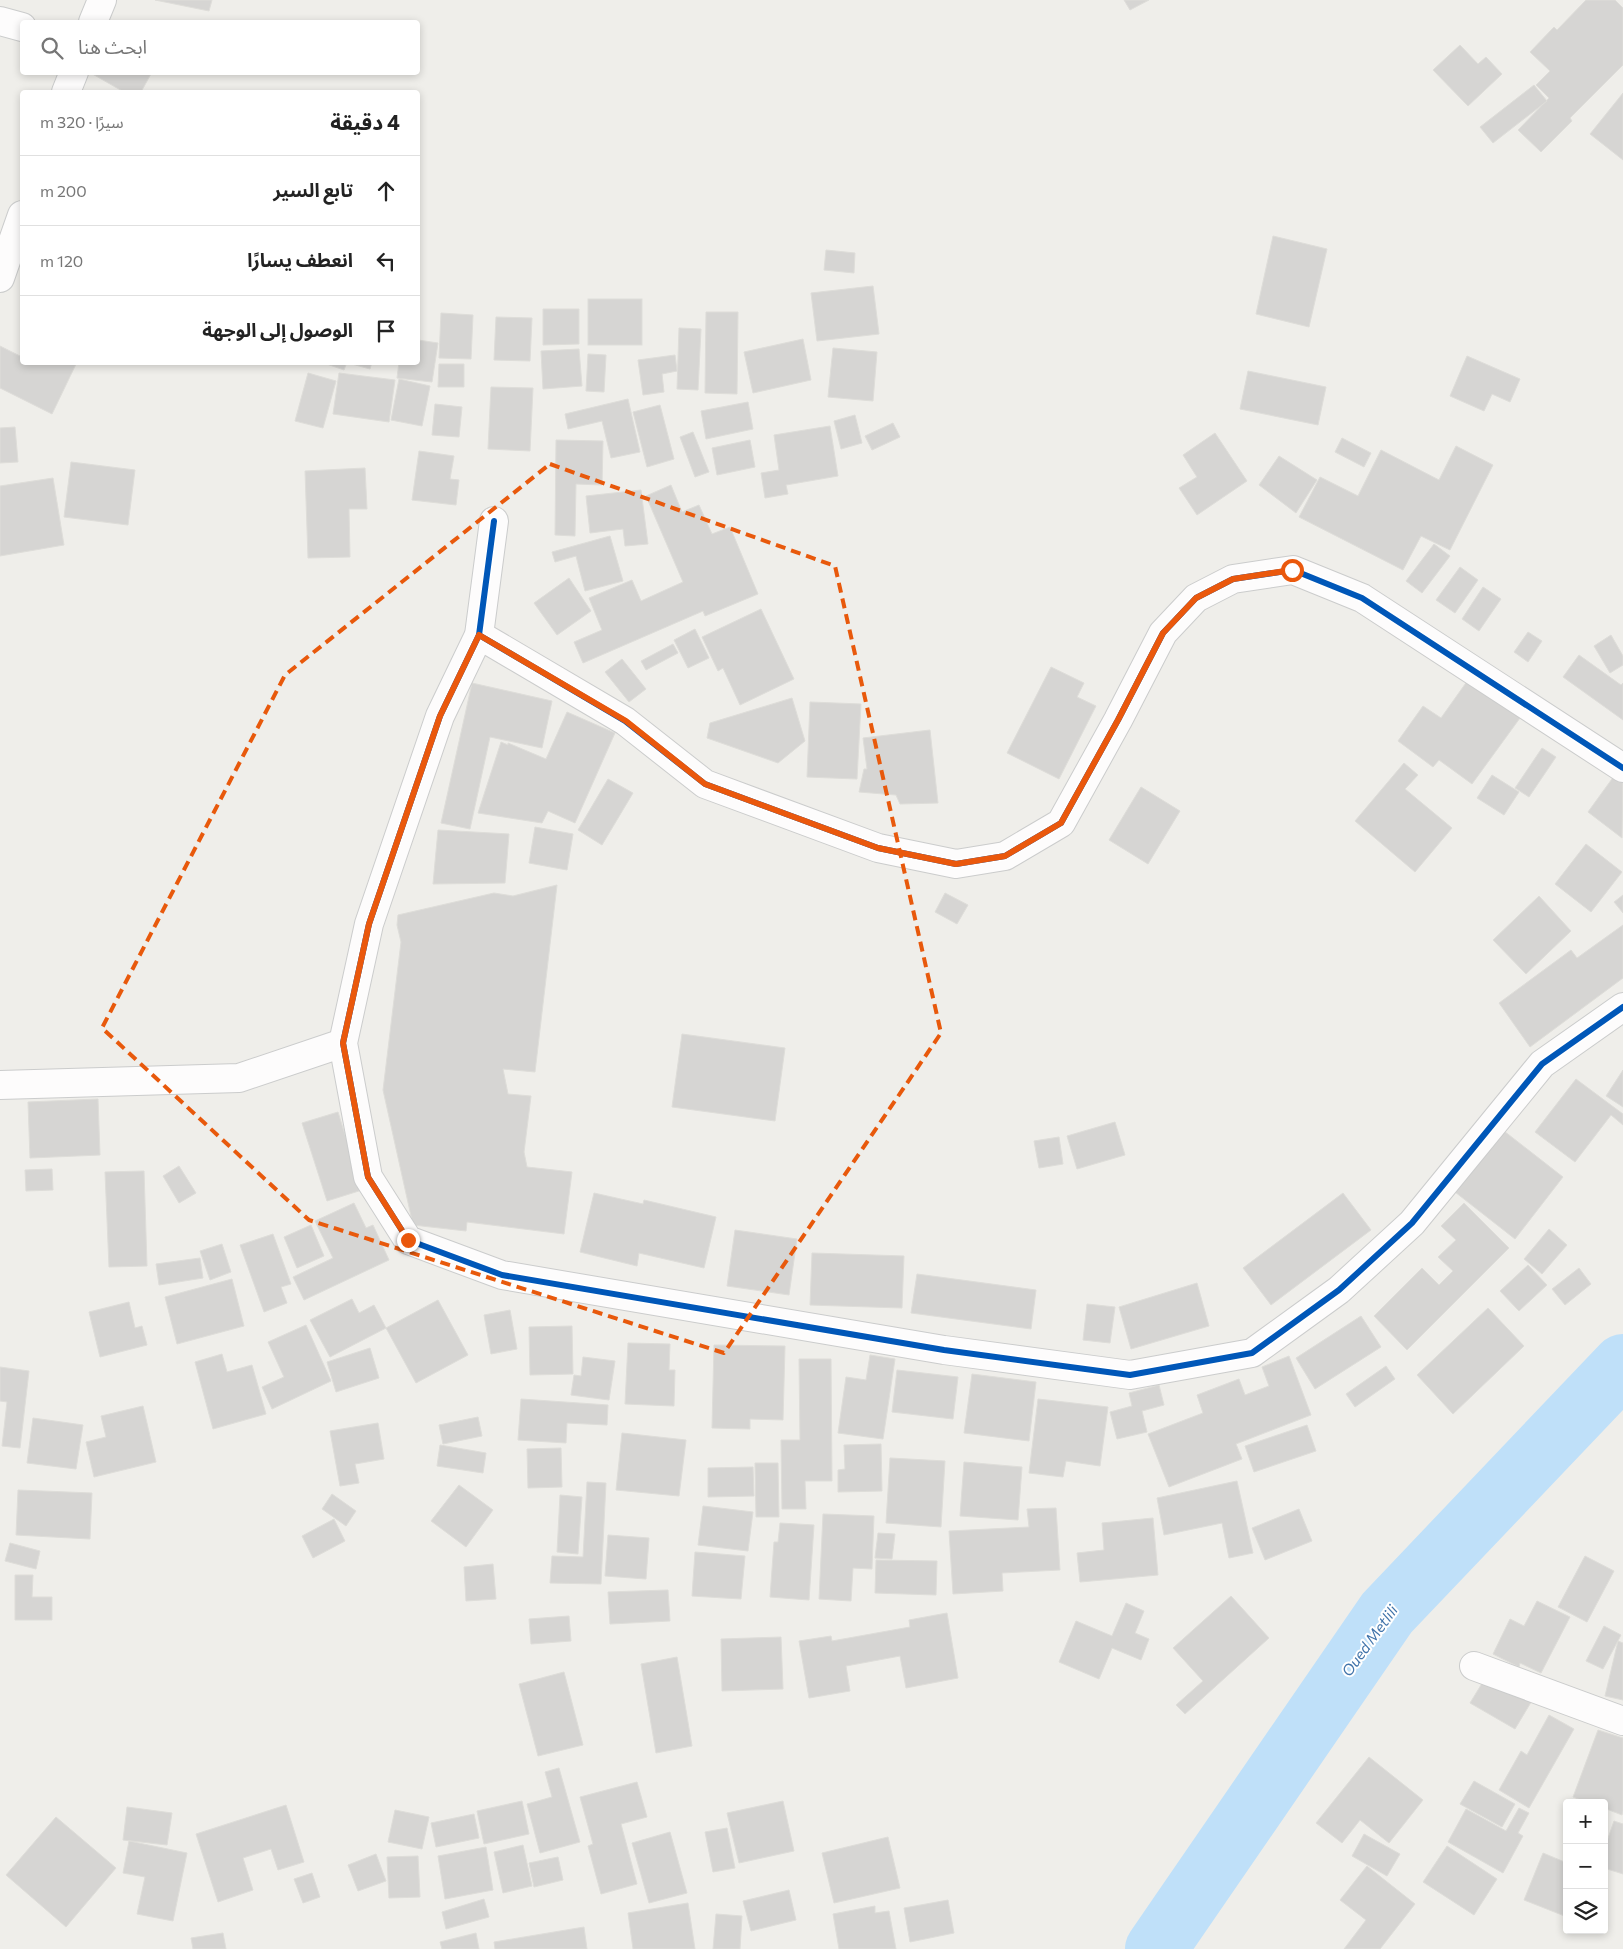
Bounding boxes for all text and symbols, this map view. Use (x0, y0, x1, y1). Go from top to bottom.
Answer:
search box (20, 20, 420, 75)
icon: search (38, 34, 66, 62)
text: ابحث هنا (78, 35, 147, 58)
text: 4 دقيقة (330, 109, 400, 134)
text: سيرًا · 320 m (40, 112, 124, 131)
icon: ahead (372, 177, 400, 205)
text: تابع السير (273, 178, 353, 201)
text: 200 m (40, 181, 87, 200)
icon: left (372, 247, 400, 275)
text: انعطف يسارًا (247, 248, 353, 271)
text: 120 m (40, 251, 83, 270)
icon: arrive (372, 317, 400, 345)
text: الوصول إلى الوجهة (202, 318, 353, 341)
route start (1281, 559, 1304, 582)
route end (397, 1229, 420, 1252)
water label: Oued Metlili (1337, 1600, 1402, 1680)
map controls (1563, 1799, 1608, 1934)
button: + (1563, 1799, 1608, 1844)
button: − (1563, 1844, 1608, 1889)
button: layers (1563, 1889, 1608, 1934)

